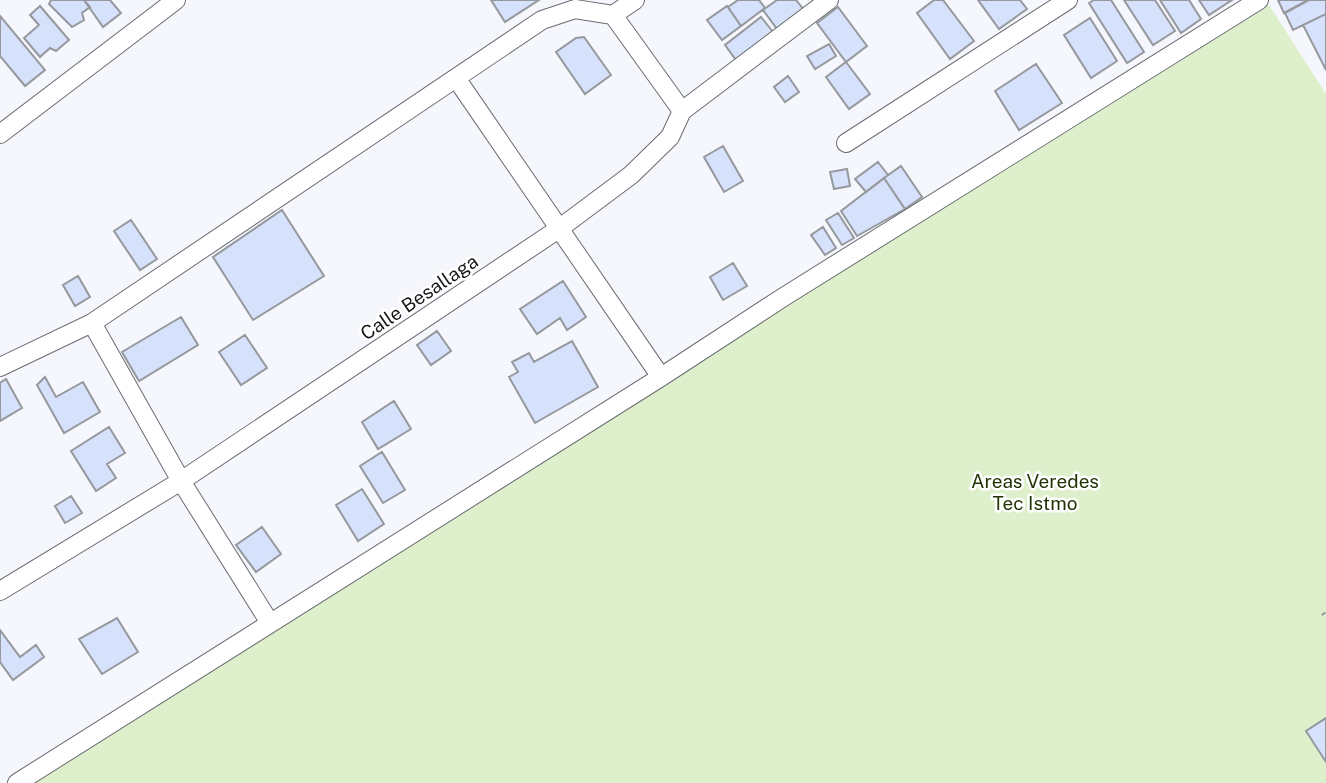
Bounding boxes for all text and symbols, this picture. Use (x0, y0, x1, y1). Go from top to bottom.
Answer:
street label: Calle Besallaga (356, 250, 482, 344)
park label: Areas Veredes Tec Istmo (971, 470, 1099, 514)

